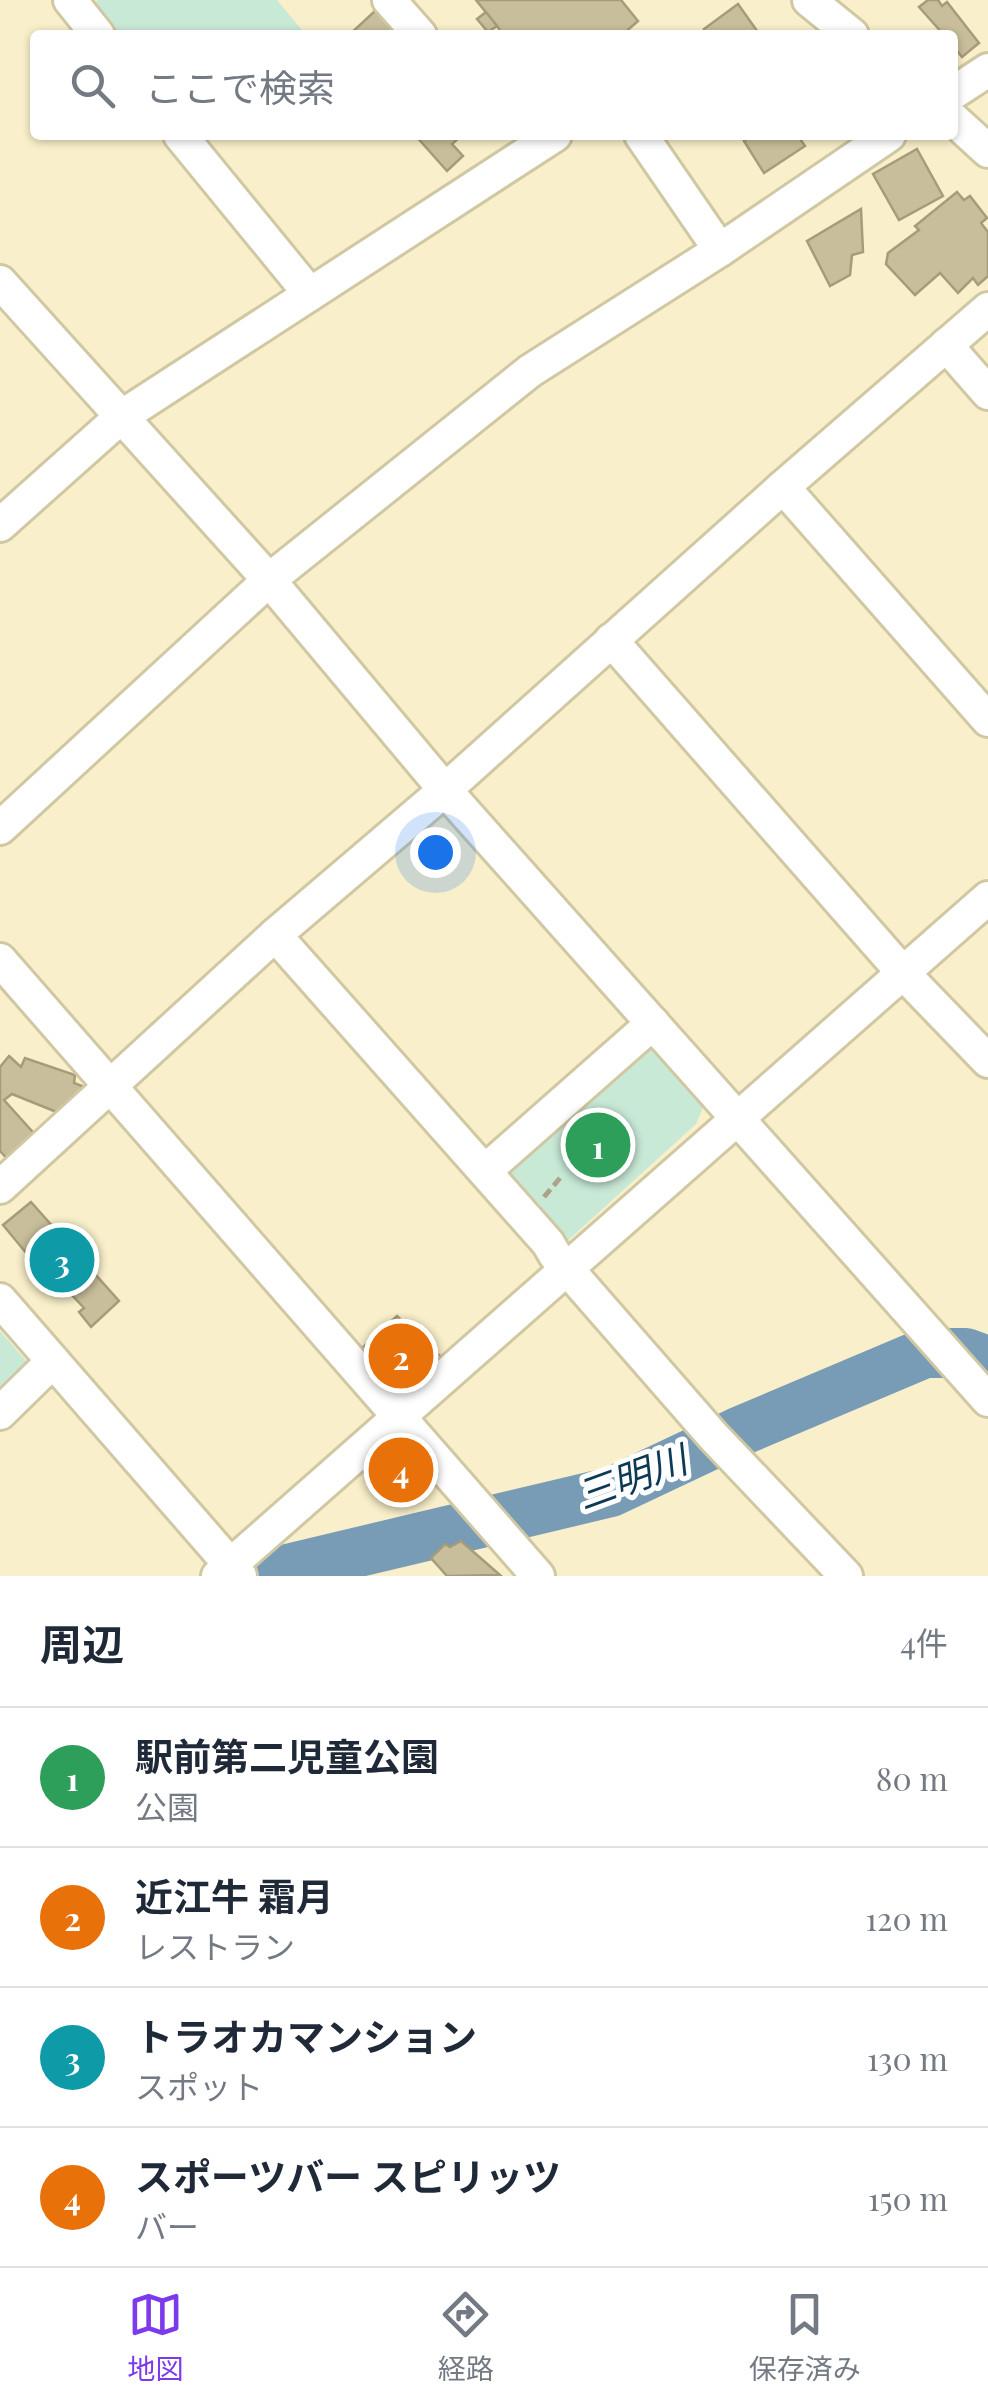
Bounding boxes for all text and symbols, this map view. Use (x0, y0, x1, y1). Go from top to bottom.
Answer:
search box (30, 30, 958, 140)
icon: search (65, 58, 120, 113)
text: ここで検索 (145, 61, 335, 112)
your location (410, 827, 461, 878)
pin: 1 (566, 1108, 630, 1182)
pin: 3 (30, 1222, 94, 1298)
pin: 2 (368, 1318, 434, 1394)
water label: 三明川 (569, 1431, 697, 1519)
pin: 4 (368, 1432, 434, 1508)
text: 周辺 (40, 1615, 124, 1671)
text: 4件 (900, 1620, 948, 1663)
text: 駅前第二児童公園 (135, 1730, 439, 1781)
text: 1 (66, 1756, 79, 1799)
text: 80 m (876, 1756, 948, 1799)
text: 公園 (135, 1784, 199, 1827)
text: 近江牛 霜月 (135, 1870, 334, 1921)
text: 2 (64, 1896, 81, 1939)
text: 120 m (865, 1896, 948, 1939)
text: レストラン (135, 1924, 295, 1967)
text: トラオカマンション (135, 2010, 477, 2061)
text: 3 (65, 2036, 80, 2079)
text: 130 m (867, 2036, 948, 2079)
text: スポット (135, 2064, 263, 2107)
text: スポーツバー スピリッツ (135, 2150, 561, 2201)
text: 4 (64, 2176, 81, 2219)
text: 150 m (868, 2176, 948, 2219)
text: バー (135, 2204, 199, 2247)
tab: 地図 (127, 2287, 183, 2387)
tab: 経路 (438, 2287, 494, 2387)
tab: 保存済み (749, 2287, 861, 2387)

